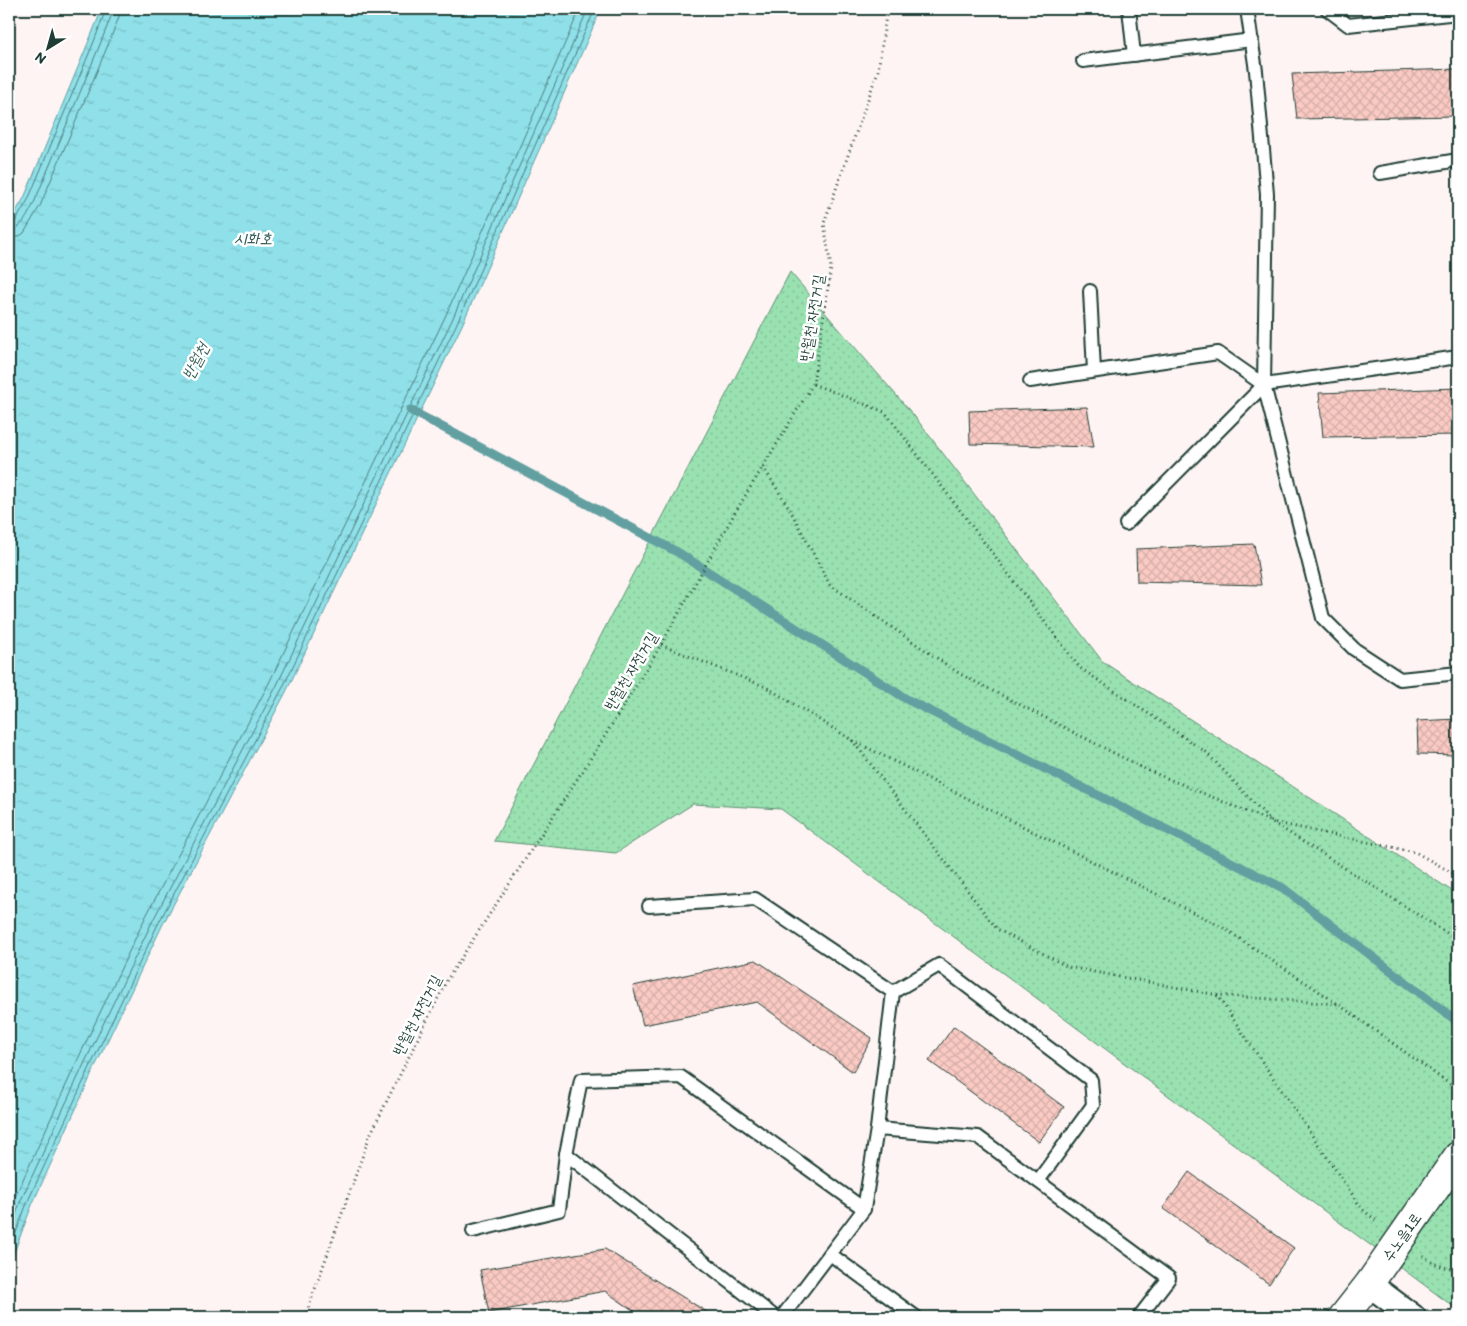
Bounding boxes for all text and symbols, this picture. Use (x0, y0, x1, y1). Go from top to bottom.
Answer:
north arrow (22, 22, 72, 72)
text: N (32, 48, 49, 68)
water label: 시화호 (234, 229, 272, 248)
street label: 반월천 자전거길 (796, 273, 828, 363)
water label: 반월천 (178, 338, 214, 383)
street label: 반월천 자전거길 (601, 629, 661, 713)
street label: 반월천 자전거길 (389, 972, 445, 1058)
street label: 수노을1로 (1379, 1209, 1425, 1265)

